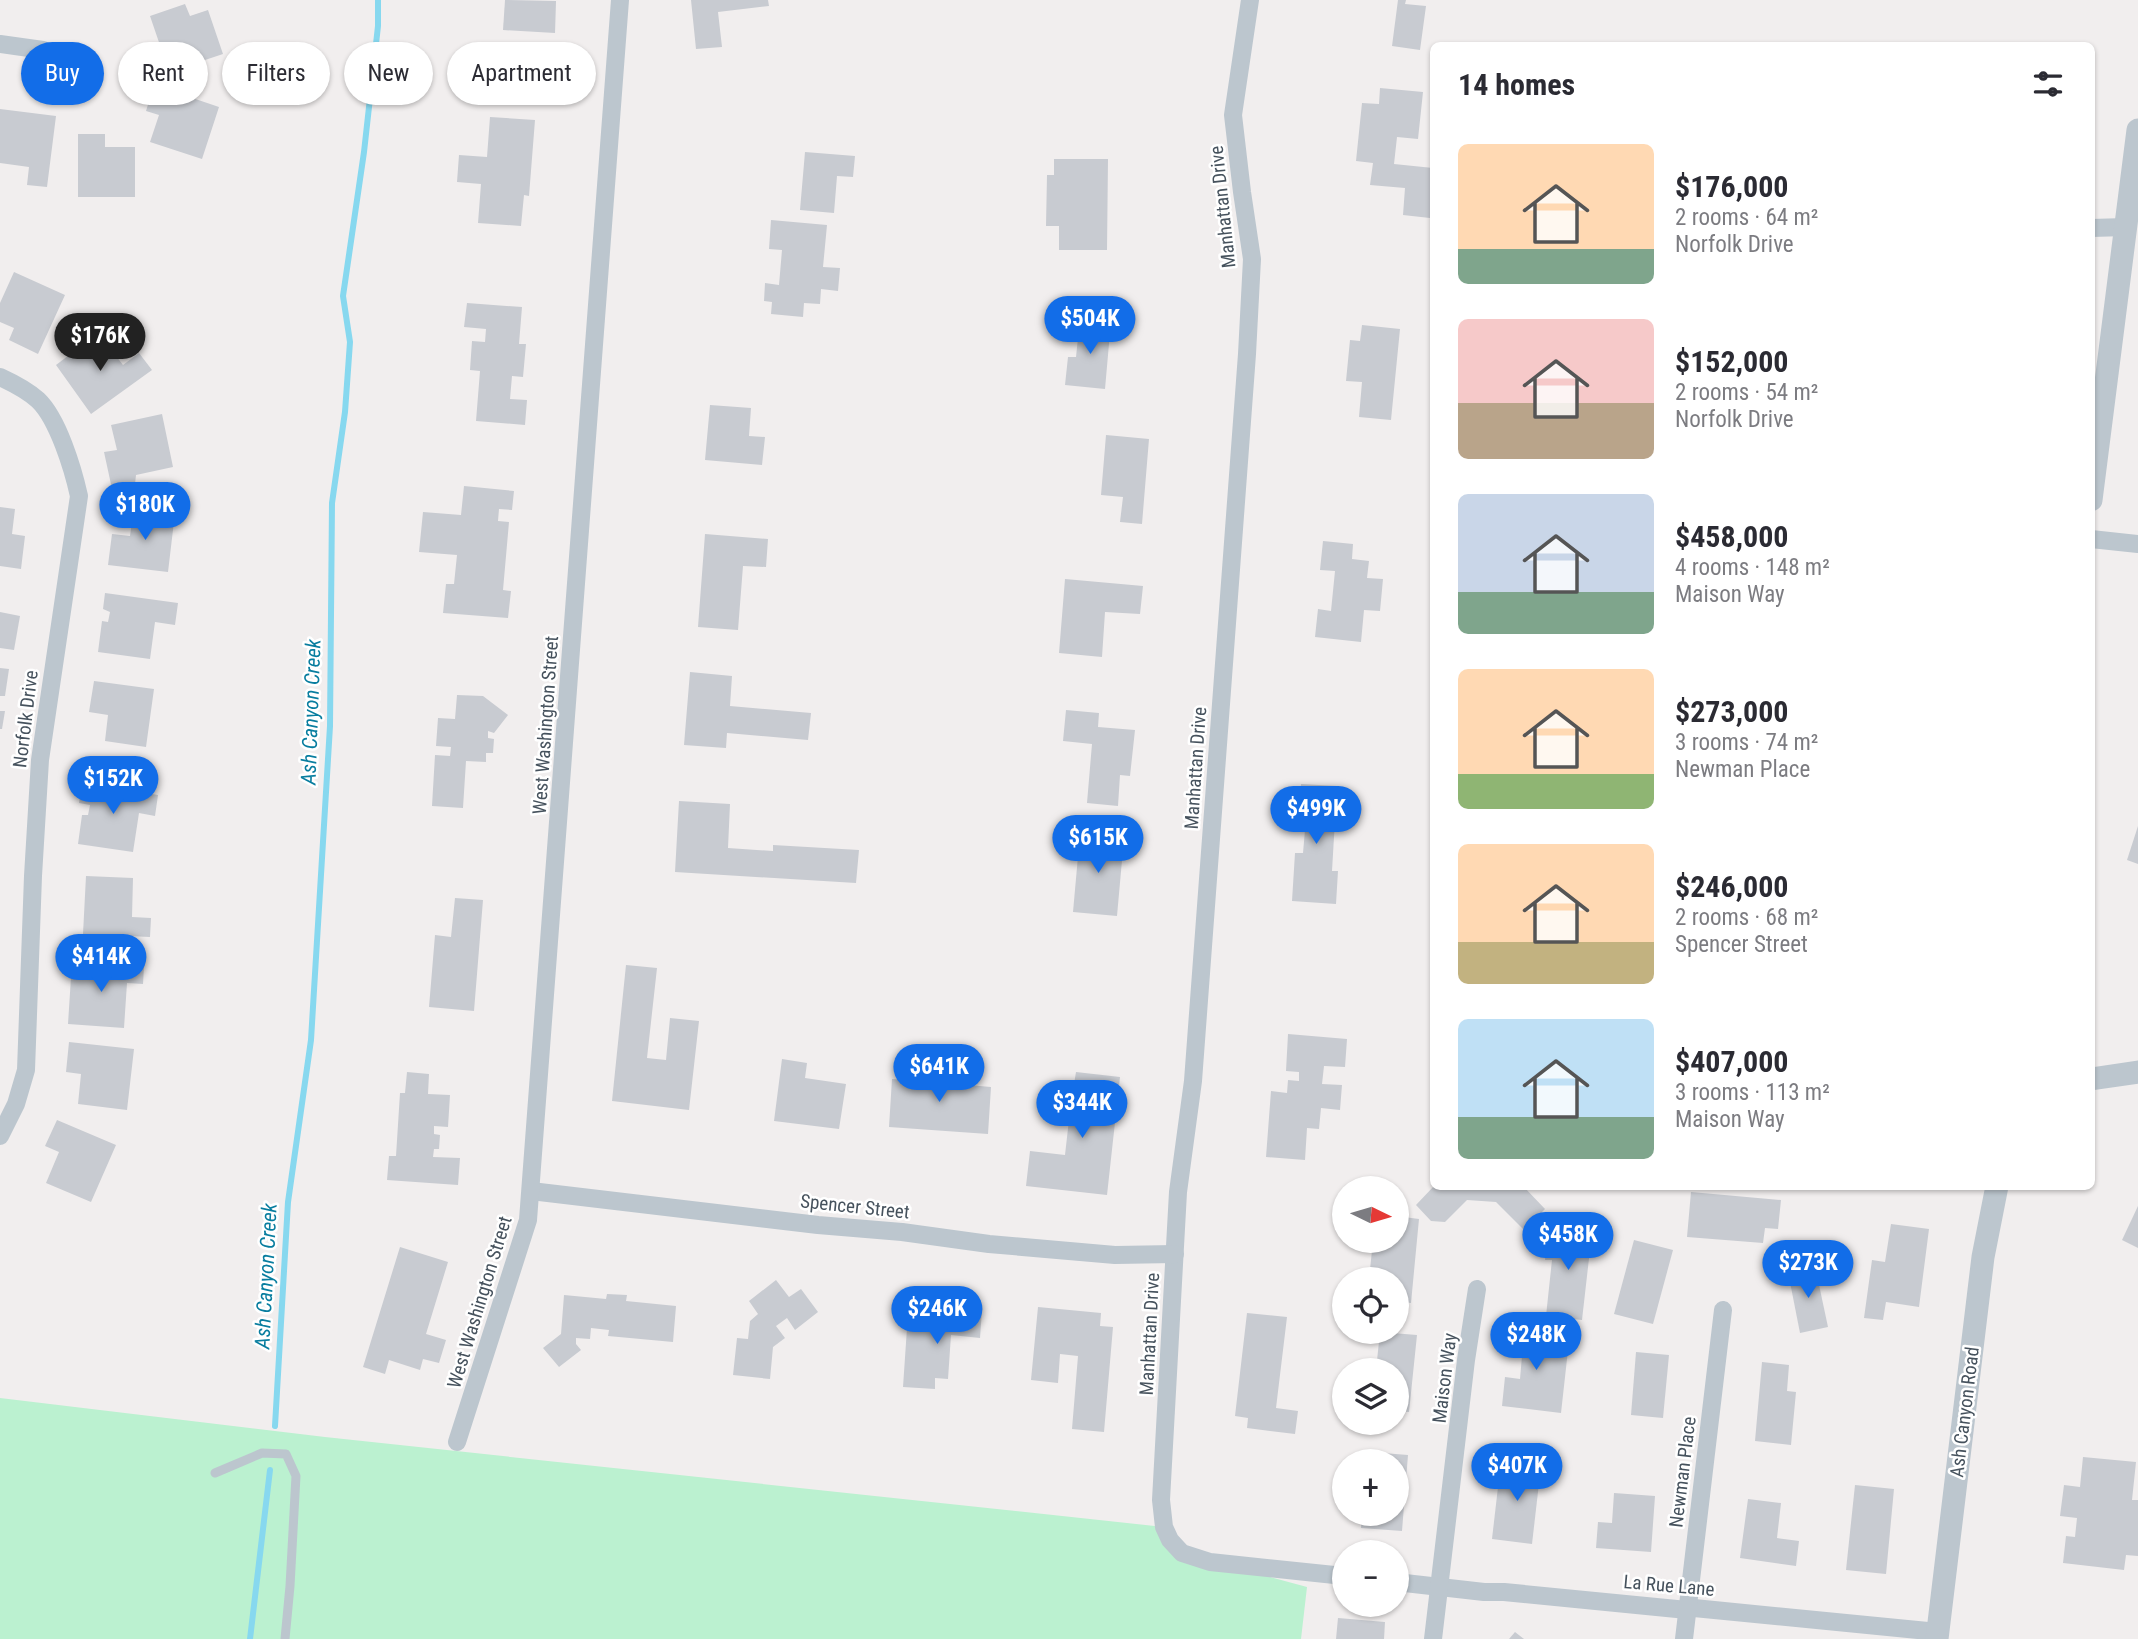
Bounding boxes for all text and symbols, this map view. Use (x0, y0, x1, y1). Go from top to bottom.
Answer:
chip: Buy (21, 42, 104, 105)
chip: Rent (118, 42, 208, 105)
chip: Filters (222, 42, 330, 105)
chip: New (344, 42, 433, 105)
chip: Apartment (447, 42, 596, 105)
icon: filters (2029, 65, 2067, 103)
text: 14 homes (1458, 67, 1575, 102)
street label: Manhattan Drive (1205, 145, 1240, 269)
text: $176,000 (1675, 169, 1788, 204)
icon: home (1514, 172, 1598, 256)
text: 2 rooms · 64 m² (1675, 204, 1818, 231)
text: Norfolk Drive (1675, 231, 1794, 258)
pin: $504K (1041, 296, 1139, 356)
text: $504K (1060, 305, 1120, 332)
pin: $176K (51, 314, 149, 373)
text: $176K (70, 322, 130, 349)
text: $152,000 (1675, 344, 1788, 379)
icon: home (1514, 347, 1598, 431)
text: 2 rooms · 54 m² (1675, 379, 1818, 406)
text: Norfolk Drive (1675, 406, 1794, 433)
pin: $180K (96, 482, 194, 542)
text: $180K (115, 491, 175, 518)
text: $458,000 (1675, 519, 1788, 554)
icon: home (1514, 522, 1598, 606)
text: 4 rooms · 148 m² (1675, 554, 1830, 581)
text: Maison Way (1675, 581, 1785, 608)
street label: West Washington Street (528, 635, 563, 815)
water label: Ash Canyon Creek (296, 638, 326, 786)
street label: Norfolk Drive (8, 669, 43, 769)
text: $273,000 (1675, 694, 1788, 729)
icon: home (1514, 697, 1598, 781)
street label: Manhattan Drive (1180, 706, 1211, 830)
text: 3 rooms · 74 m² (1675, 729, 1818, 756)
pin: $152K (64, 756, 162, 816)
text: Newman Place (1675, 756, 1810, 783)
text: $152K (83, 765, 143, 792)
pin: $499K (1267, 786, 1365, 846)
text: $499K (1286, 795, 1346, 822)
pin: $615K (1049, 816, 1147, 875)
text: $615K (1068, 824, 1128, 851)
text: $246,000 (1675, 869, 1788, 904)
icon: home (1514, 872, 1598, 956)
text: 2 rooms · 68 m² (1675, 904, 1818, 931)
text: Spencer Street (1675, 931, 1808, 958)
pin: $414K (52, 934, 150, 994)
text: $414K (71, 943, 131, 970)
pin: $641K (890, 1044, 988, 1104)
text: $407,000 (1675, 1044, 1788, 1079)
icon: home (1514, 1047, 1598, 1131)
text: $641K (909, 1053, 969, 1080)
text: 3 rooms · 113 m² (1675, 1079, 1830, 1106)
pin: $344K (1033, 1080, 1131, 1140)
text: $344K (1052, 1089, 1112, 1116)
text: Maison Way (1675, 1106, 1785, 1133)
north arrow (1332, 1176, 1409, 1253)
map controls (1332, 1176, 1409, 1617)
street label: Spencer Street (799, 1189, 911, 1224)
water label: Ash Canyon Creek (250, 1202, 282, 1350)
pin: $458K (1519, 1212, 1617, 1272)
street label: West Washington Street (442, 1213, 517, 1391)
text: $458K (1538, 1221, 1598, 1248)
pin: $273K (1759, 1240, 1857, 1300)
text: $273K (1778, 1249, 1838, 1276)
button: locate (1332, 1267, 1409, 1344)
street label: Manhattan Drive (1135, 1272, 1164, 1396)
pin: $246K (888, 1286, 986, 1346)
text: $246K (907, 1295, 967, 1322)
pin: $248K (1487, 1312, 1585, 1372)
text: $248K (1506, 1321, 1566, 1348)
street label: Maison Way (1428, 1332, 1461, 1424)
street label: Ash Canyon Road (1945, 1346, 1984, 1479)
button: layers (1332, 1358, 1409, 1435)
street label: Newman Place (1664, 1415, 1701, 1529)
pin: $407K (1468, 1444, 1566, 1503)
button: + (1332, 1449, 1409, 1526)
text: $407K (1487, 1452, 1547, 1479)
button: − (1332, 1540, 1409, 1617)
street label: La Rue Lane (1622, 1570, 1716, 1601)

